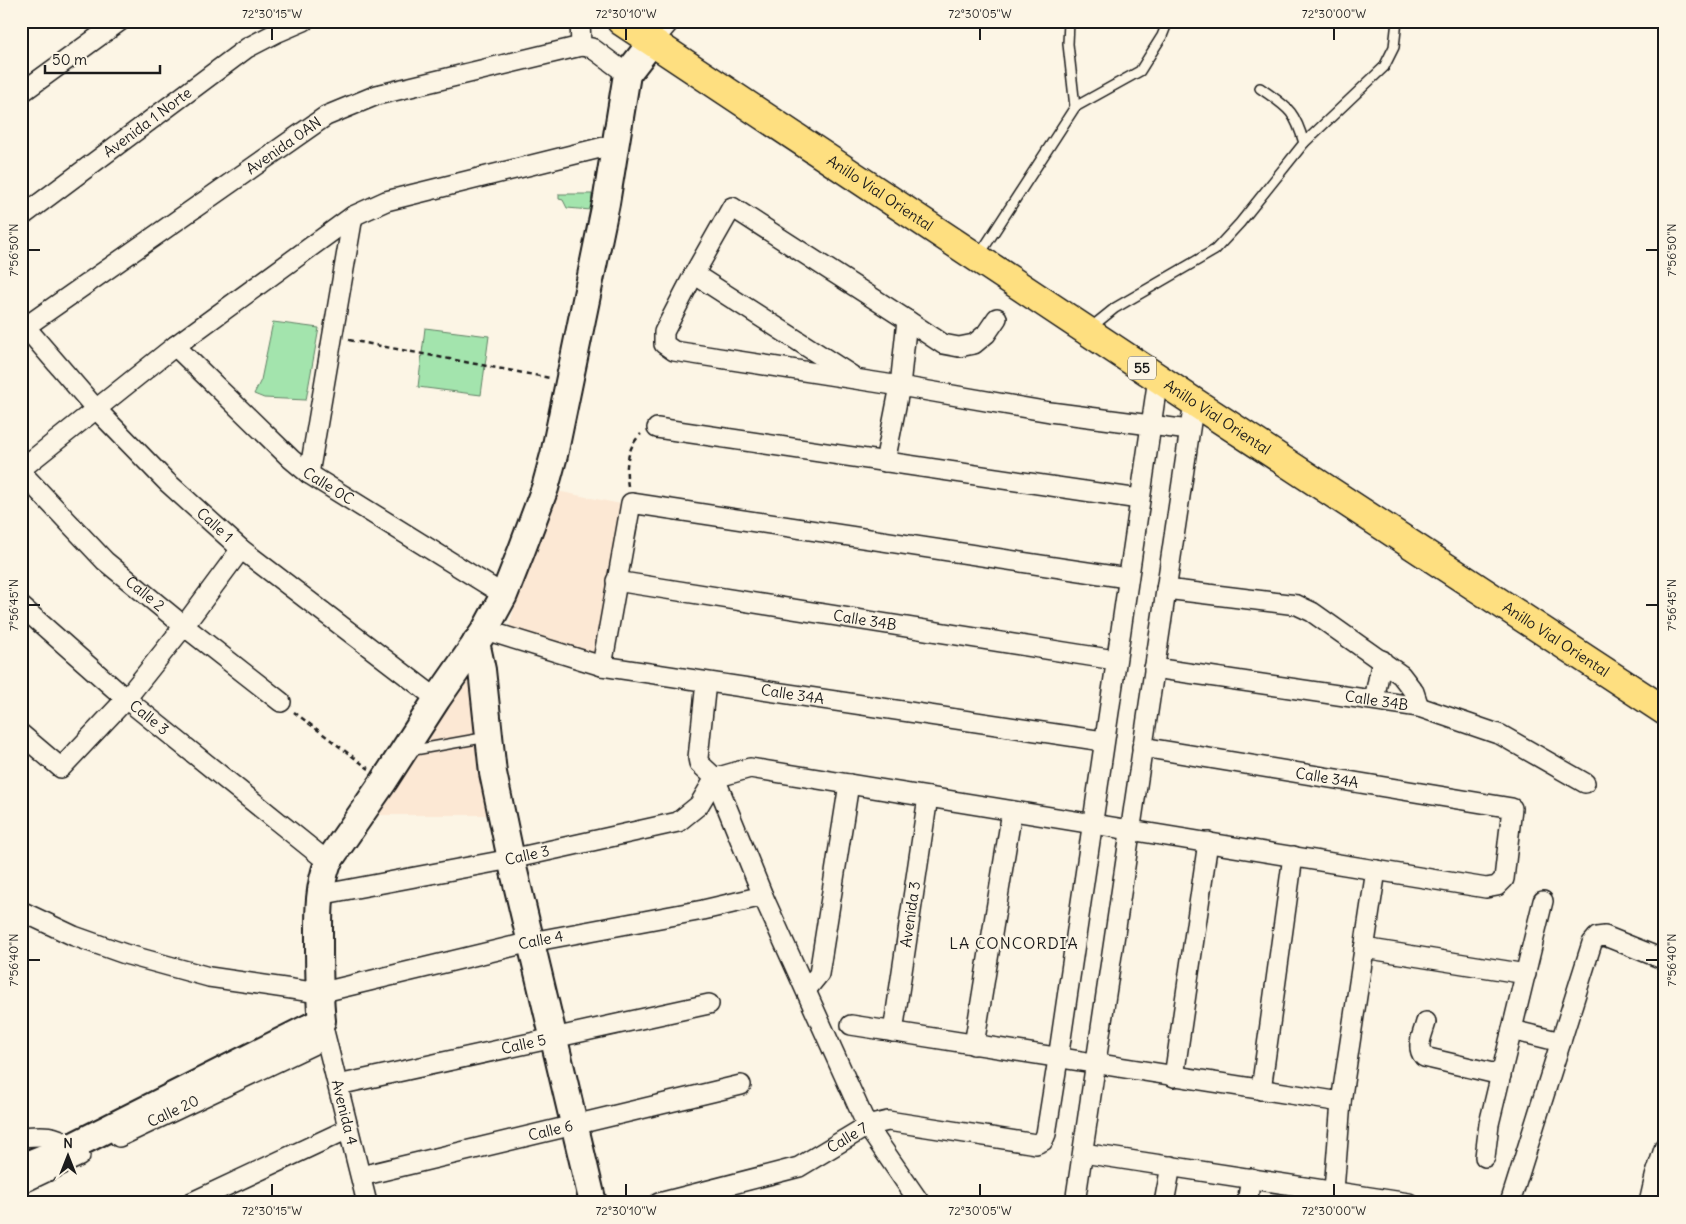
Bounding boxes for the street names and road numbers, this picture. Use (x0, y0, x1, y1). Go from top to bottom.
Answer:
street label: Avenida 1 Norte (99, 83, 195, 161)
street label: Avenida 0AN (242, 112, 325, 178)
street label: Anillo Vial Oriental (824, 151, 937, 235)
road number: 55 (1128, 356, 1156, 379)
street label: Anillo Vial Oriental (1161, 375, 1274, 459)
street label: Calle 0C (299, 463, 358, 509)
street label: Calle 1 (193, 503, 237, 546)
street label: Calle 2 (122, 572, 169, 615)
street label: Anillo Vial Oriental (1499, 597, 1613, 681)
street label: Calle 34B (832, 606, 898, 634)
street label: Calle 34A (760, 680, 826, 708)
street label: Calle 34B (1344, 686, 1410, 714)
street label: Calle 3 (126, 696, 173, 739)
street label: Calle 34A (1294, 763, 1360, 792)
street label: Calle 3 (503, 841, 551, 869)
street label: Avenida 3 (896, 880, 924, 949)
street label: Calle 4 (516, 926, 565, 954)
street label: Calle 5 (499, 1030, 548, 1058)
street label: Avenida 4 (328, 1078, 362, 1147)
street label: Calle 20 (144, 1090, 202, 1131)
street label: Calle 6 (526, 1116, 575, 1145)
street label: Calle 7 (823, 1118, 871, 1157)

